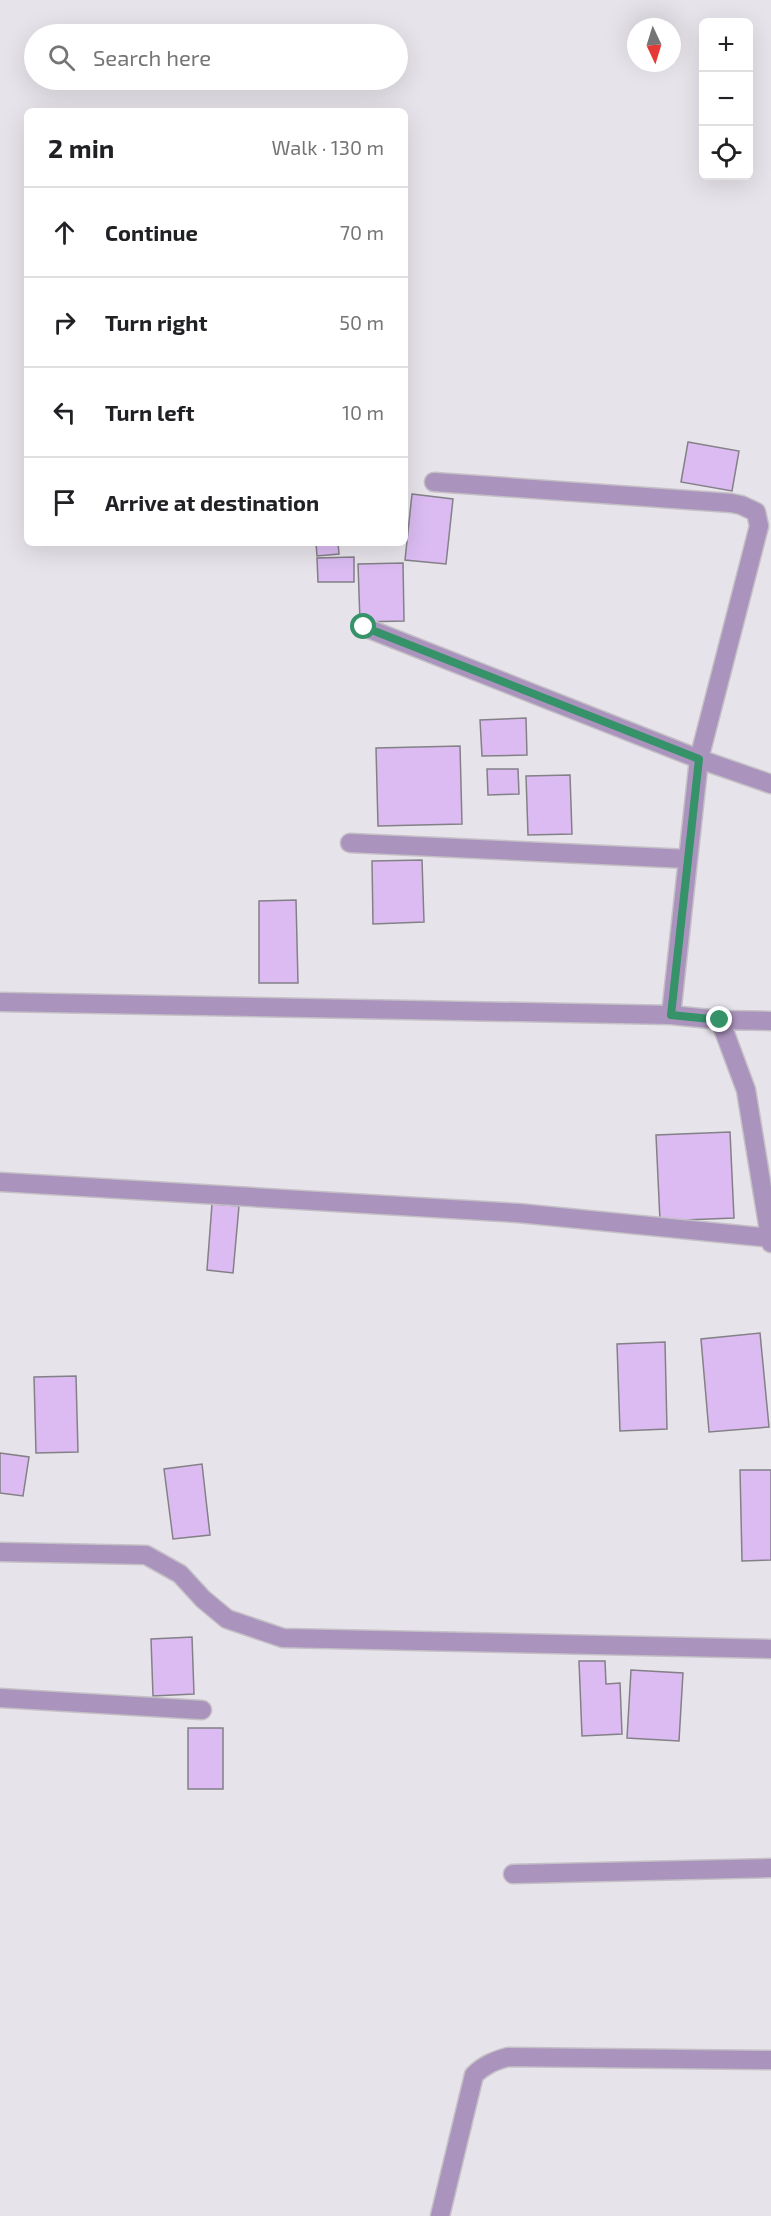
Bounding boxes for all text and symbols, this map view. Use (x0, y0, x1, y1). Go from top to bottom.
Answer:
north arrow (627, 18, 681, 72)
map controls (699, 18, 753, 180)
button: + (699, 18, 753, 72)
search box (24, 24, 408, 90)
icon: search (45, 41, 78, 74)
text: Search here (93, 44, 211, 70)
button: − (699, 72, 753, 126)
button: locate (699, 126, 753, 180)
text: 2 min (48, 132, 114, 163)
text: Walk · 130 m (272, 135, 384, 159)
icon: ahead (48, 216, 81, 249)
text: Continue (105, 219, 198, 245)
text: 70 m (340, 220, 384, 244)
icon: right (48, 306, 81, 339)
text: Turn right (105, 309, 207, 335)
text: 50 m (339, 310, 384, 334)
icon: left (48, 396, 81, 429)
text: Turn left (105, 399, 194, 425)
text: 10 m (342, 400, 384, 424)
icon: arrive (48, 486, 81, 519)
text: Arrive at destination (105, 489, 319, 515)
route start (350, 613, 376, 639)
route end (706, 1006, 732, 1032)

